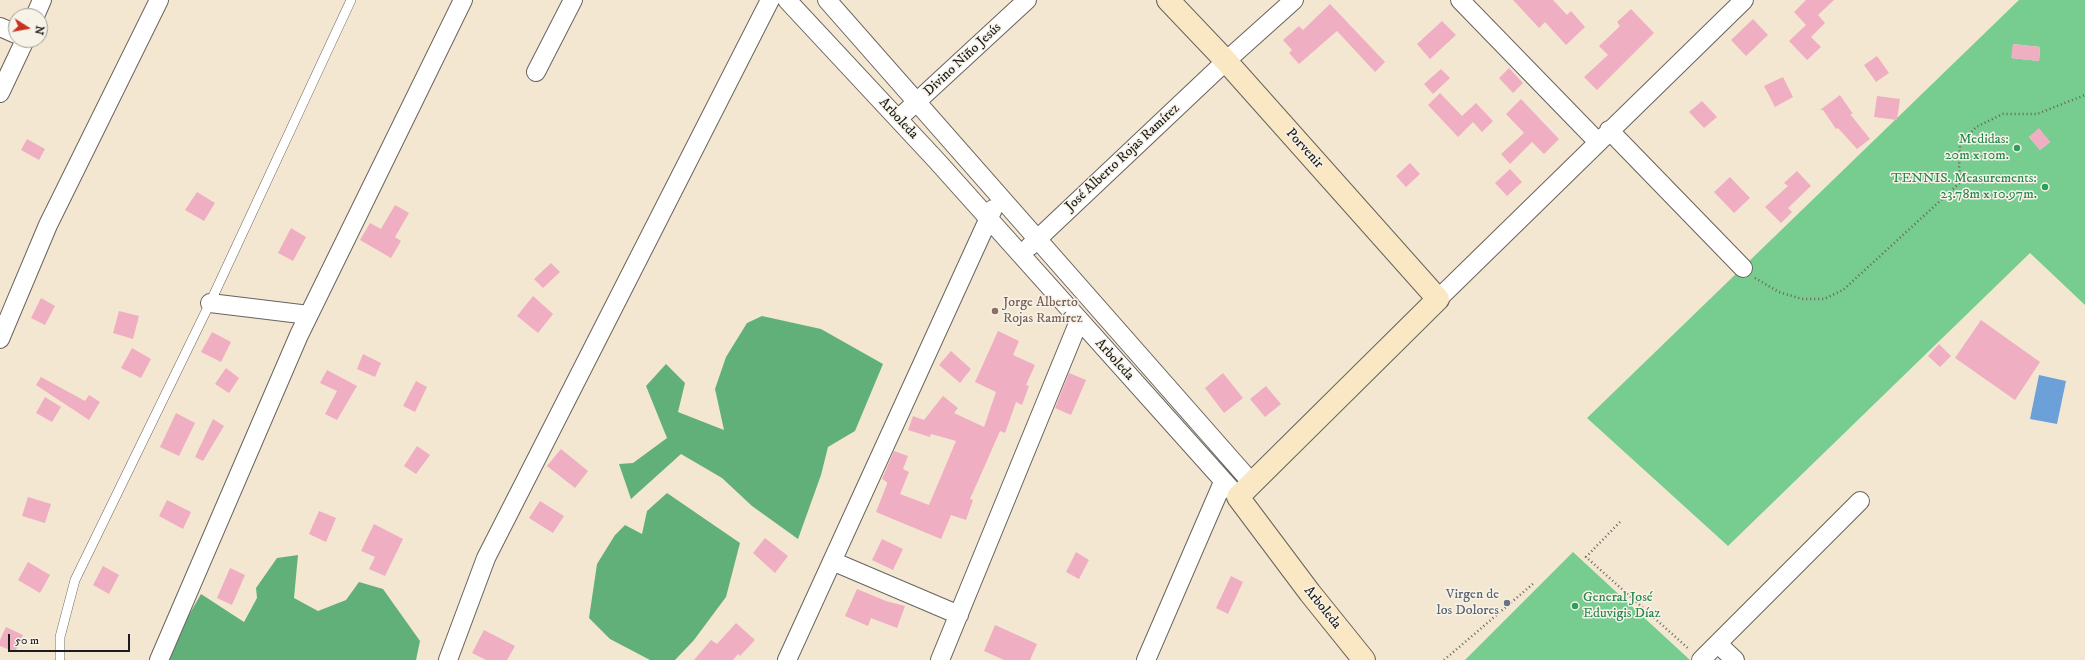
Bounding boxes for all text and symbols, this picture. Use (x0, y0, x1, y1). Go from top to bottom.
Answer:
north arrow (8, 8, 48, 48)
street label: Divino Niño Jesús (921, 20, 1005, 100)
text: N (31, 24, 47, 36)
street label: Arboleda (875, 95, 921, 143)
street label: José Alberto Rojas Ramírez (1062, 101, 1184, 215)
street label: Porvenir (1282, 126, 1326, 172)
place label: Medidas: 20m x 10m. (1945, 132, 2009, 164)
marker: Medidas: 20m x 10m. (2012, 143, 2022, 153)
place label: TENNIS. Measurements: 23.78m x 10.97m. (1891, 171, 2037, 204)
marker: TENNIS. Measurements: 23.78m x 10.97m. (2040, 182, 2050, 192)
place label: Jorge Alberto Rojas Ramírez (1003, 295, 1083, 328)
marker: Jorge Alberto Rojas Ramírez (990, 306, 1000, 316)
street label: Arboleda (1091, 336, 1137, 384)
street label: Arboleda (1300, 583, 1344, 633)
place label: Virgen de los Dolores (1437, 587, 1499, 620)
place label: General José Eduvigis Díaz (1583, 590, 1661, 622)
marker: Virgen de los Dolores (1502, 598, 1512, 608)
marker: General José Eduvigis Díaz (1570, 601, 1580, 611)
scale bar (10, 626, 132, 652)
text: 50 m (15, 633, 39, 648)

